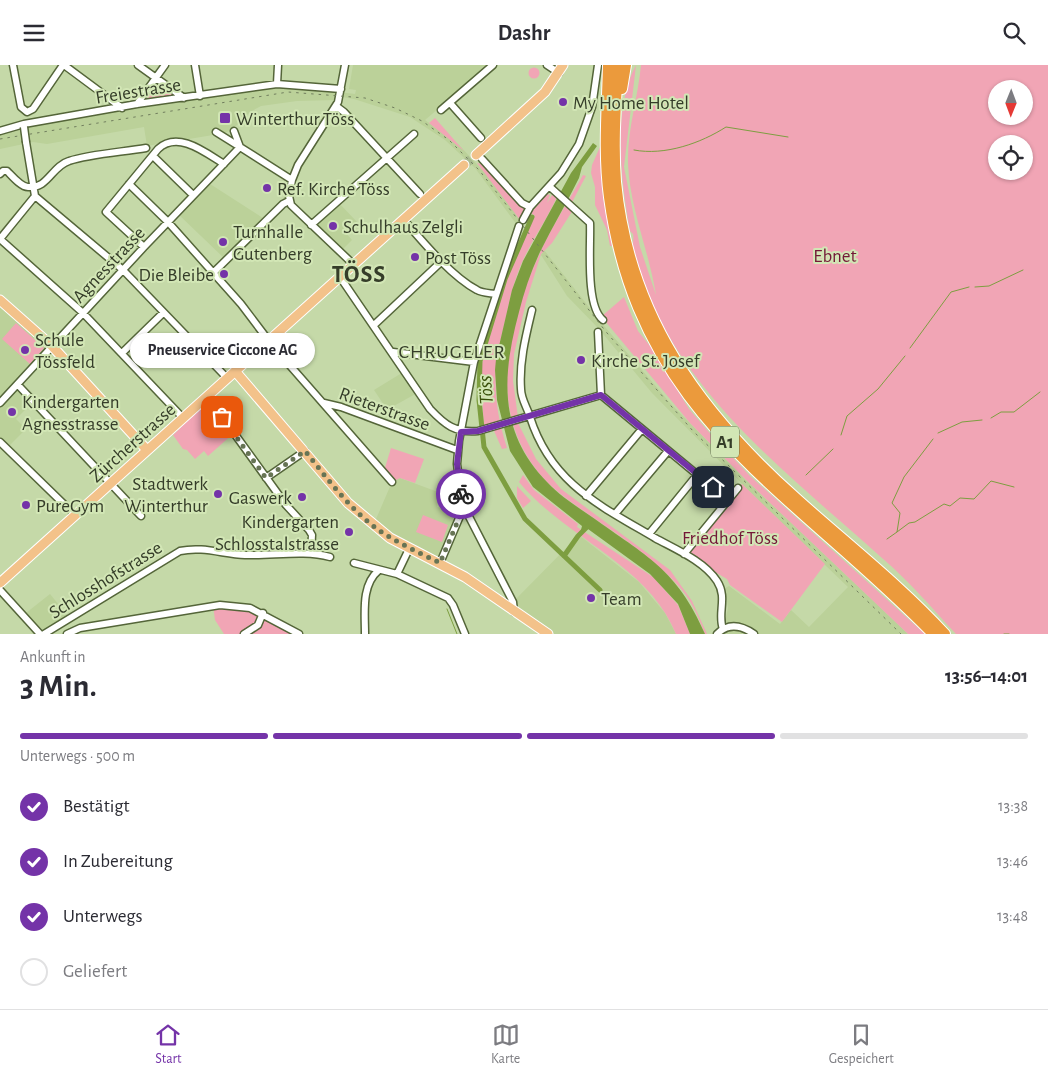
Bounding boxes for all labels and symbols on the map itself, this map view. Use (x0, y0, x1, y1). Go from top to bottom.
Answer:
street label: Freiestrasse (94, 75, 182, 108)
north arrow (988, 80, 1032, 125)
place label: My Home Hotel (573, 94, 689, 113)
marker: My Home Hotel (557, 96, 569, 108)
place label: Winterthur Töss (236, 110, 354, 129)
marker: Winterthur Töss (218, 111, 232, 125)
place label: Ref. Kirche Töss (277, 180, 390, 199)
marker: Ref. Kirche Töss (261, 182, 273, 194)
place label: Schulhaus Zelgli (343, 218, 463, 237)
marker: Schulhaus Zelgli (327, 220, 339, 232)
street label: Agnesstrasse (69, 223, 149, 307)
place label: Turnhalle Gutenberg (233, 223, 313, 264)
marker: Turnhalle Gutenberg (217, 236, 229, 248)
park label: Ebnet (813, 247, 857, 266)
place label: Post Töss (425, 249, 491, 268)
marker: Post Töss (409, 251, 421, 263)
district label: TÖSS (332, 260, 386, 287)
place label: Die Bleibe (138, 266, 214, 285)
marker: Die Bleibe (218, 268, 230, 280)
place label: Schule Tössfeld (35, 331, 95, 372)
callout: Pneuservice Ciccone AG (130, 332, 314, 367)
district label: CHRUGELER (399, 342, 506, 362)
marker: Schule Tössfeld (19, 344, 31, 356)
place label: Kirche St. Josef (591, 352, 701, 371)
marker: Kirche St. Josef (575, 354, 587, 366)
water label: Töss (475, 374, 497, 405)
street label: Rieterstrasse (336, 384, 432, 435)
place label: Kindergarten Agnesstrasse (22, 393, 120, 434)
pin (201, 396, 243, 438)
street label: Zürcherstrasse (86, 400, 180, 486)
marker: Kindergarten Agnesstrasse (6, 406, 18, 418)
road number: A1 (711, 427, 739, 457)
pin (692, 466, 734, 508)
courier (436, 469, 486, 519)
place label: Stadtwerk Winterthur (124, 475, 208, 516)
marker: Stadtwerk Winterthur (212, 488, 224, 500)
place label: Gaswerk (229, 489, 292, 508)
marker: Gaswerk (296, 491, 308, 503)
place label: PureGym (36, 497, 104, 516)
marker: PureGym (20, 499, 32, 511)
place label: Kindergarten Schlosstalstrasse (215, 513, 339, 554)
marker: Kindergarten Schlosstalstrasse (343, 526, 355, 538)
park label: Friedhof Töss (682, 529, 778, 548)
street label: Schlosshofstrasse (46, 538, 166, 623)
place label: Team (601, 590, 642, 609)
marker: Team (585, 592, 597, 604)

